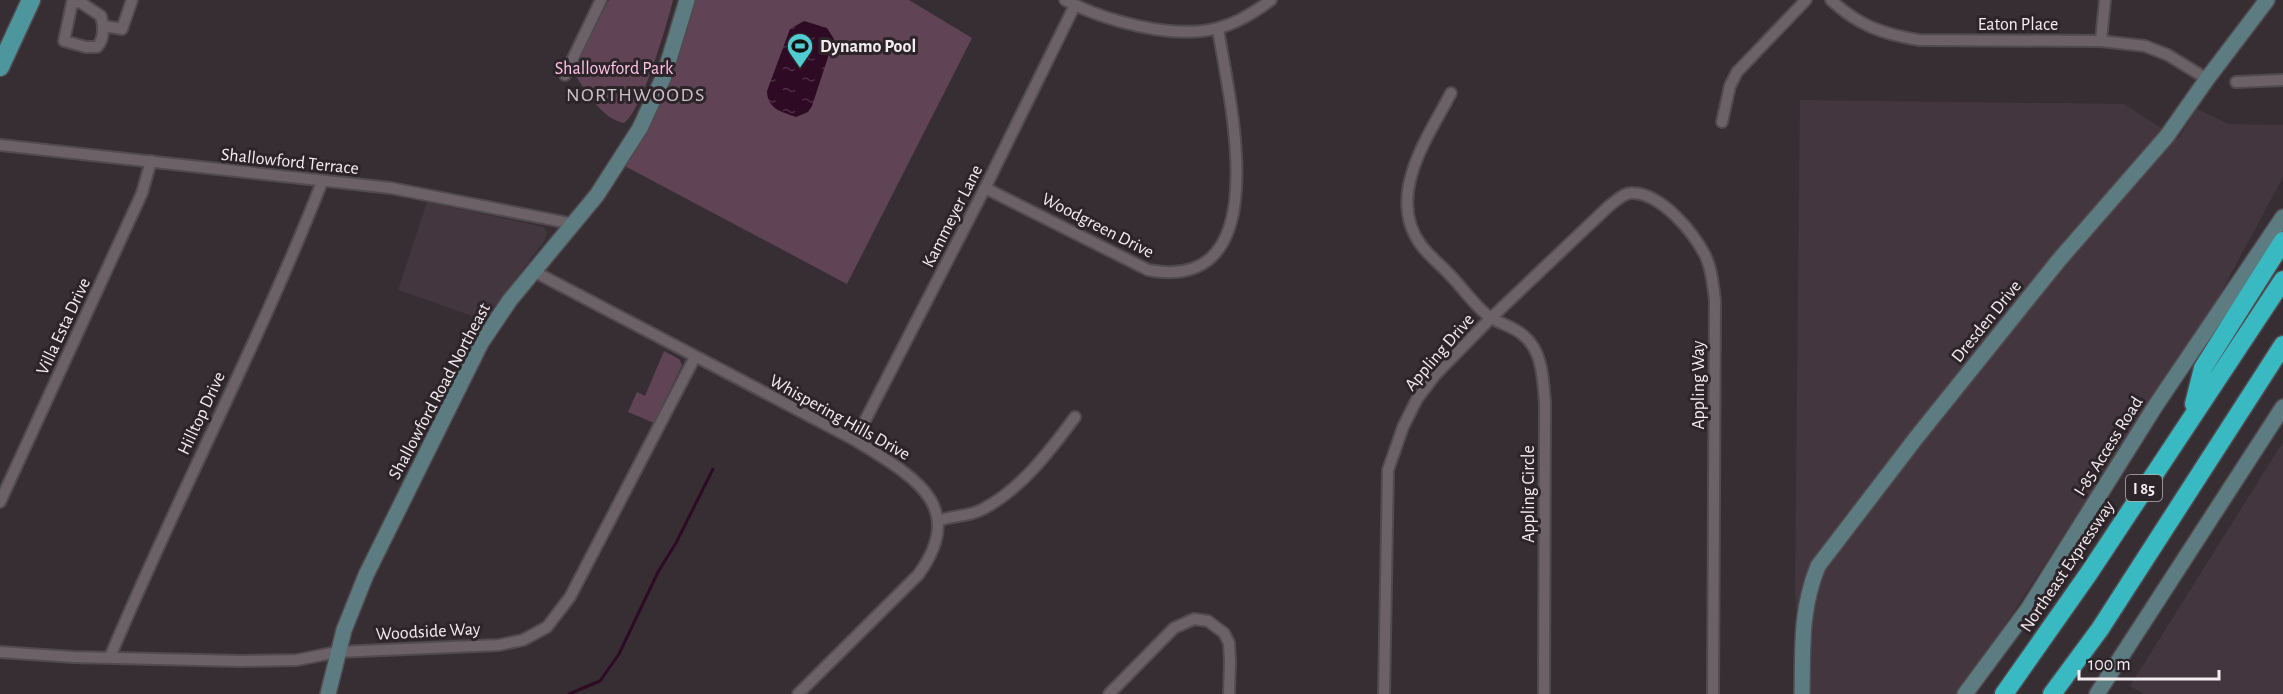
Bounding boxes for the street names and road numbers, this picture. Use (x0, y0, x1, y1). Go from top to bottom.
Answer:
street label: Eaton Place (1978, 16, 2058, 34)
street label: Shallowford Terrace (220, 146, 360, 178)
street label: Kammeyer Lane (919, 162, 986, 271)
street label: Woodgreen Drive (1039, 190, 1156, 262)
street label: Villa Esta Drive (34, 275, 94, 378)
street label: Dresden Drive (1948, 277, 2025, 366)
street label: Shallowford Road Northeast (386, 300, 494, 483)
street label: Appling Drive (1402, 311, 1478, 395)
street label: Appling Way (1690, 340, 1708, 430)
street label: Hilltop Drive (175, 369, 229, 458)
street label: Whispering Hills Drive (766, 372, 913, 464)
street label: I-85 Access Road (2071, 394, 2146, 499)
street label: Appling Circle (1520, 445, 1538, 543)
road number: I 85 (2126, 475, 2162, 501)
street label: Northeast Expressway (2017, 497, 2119, 635)
street label: Woodside Way (375, 620, 481, 644)

